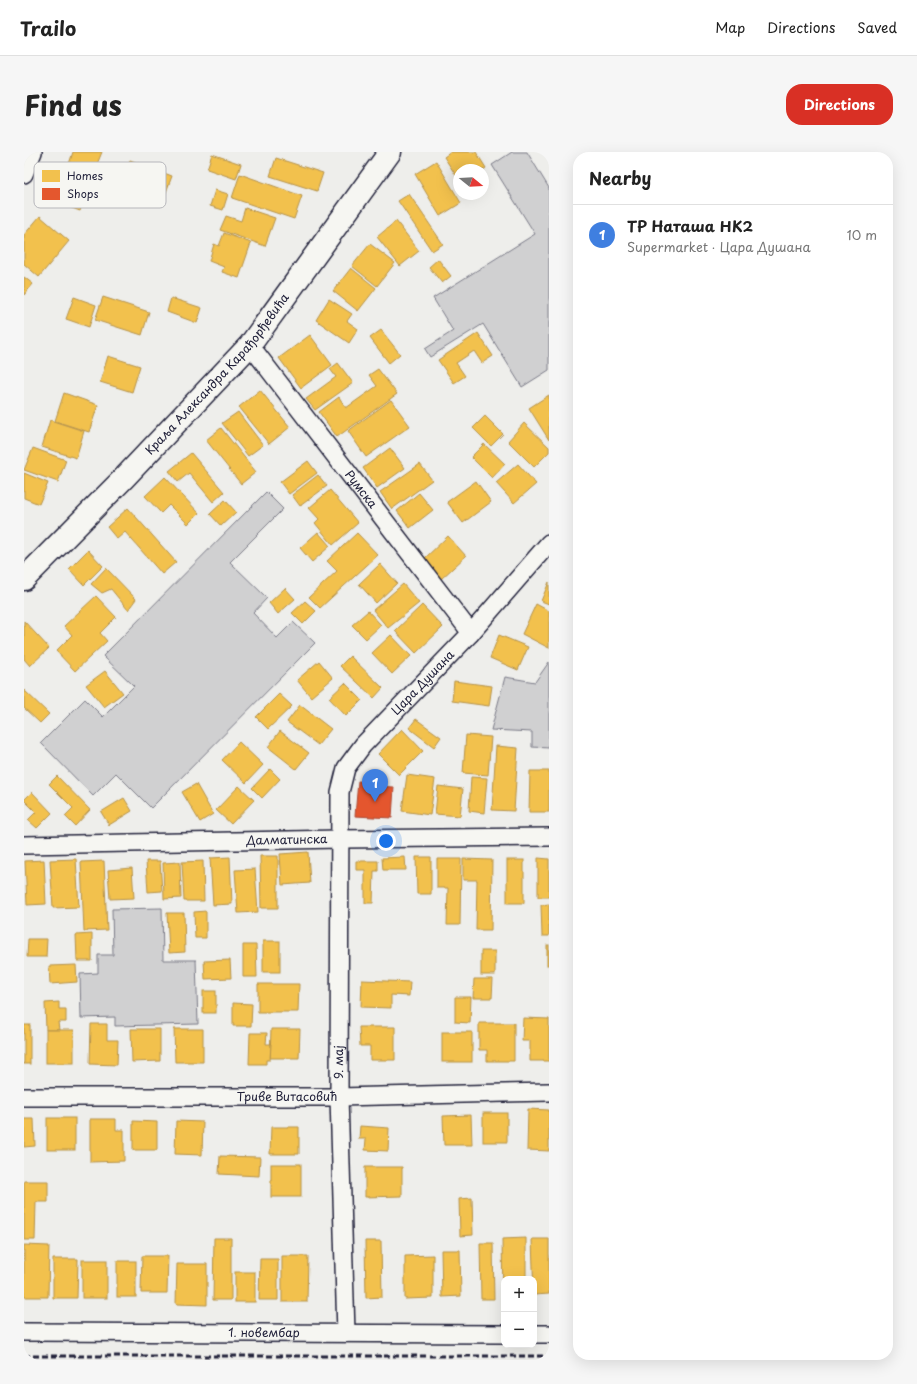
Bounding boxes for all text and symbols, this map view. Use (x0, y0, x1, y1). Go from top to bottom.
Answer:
text: Trailo (20, 14, 76, 42)
text: Map (715, 17, 745, 38)
text: Directions (767, 17, 835, 38)
text: Saved (857, 17, 897, 38)
text: Find us (24, 83, 122, 126)
button: Directions (786, 84, 893, 125)
legend (34, 162, 166, 208)
north arrow (453, 164, 489, 200)
text: Nearby (589, 165, 651, 191)
text: Homes (67, 167, 103, 184)
text: Shops (67, 185, 98, 202)
text: ТР Наташа НК2 (627, 214, 753, 237)
text: 1 (599, 225, 605, 244)
text: 10 m (847, 225, 877, 244)
text: Supermarket · Цара Душана (627, 237, 811, 256)
street label: Краља Александра Карађорђевића (141, 289, 293, 458)
street label: Румска (341, 466, 382, 512)
street label: Цара Душана (387, 645, 458, 719)
pin: 1 (362, 769, 388, 802)
street label: Далматинска (245, 829, 328, 849)
your location (376, 831, 396, 851)
street label: 9. мај (329, 1045, 347, 1079)
street label: Триве Витасовић (237, 1087, 337, 1105)
map controls (501, 1276, 537, 1348)
button: + (501, 1276, 537, 1312)
button: − (501, 1312, 537, 1348)
street label: 1. новембар (228, 1323, 300, 1341)

